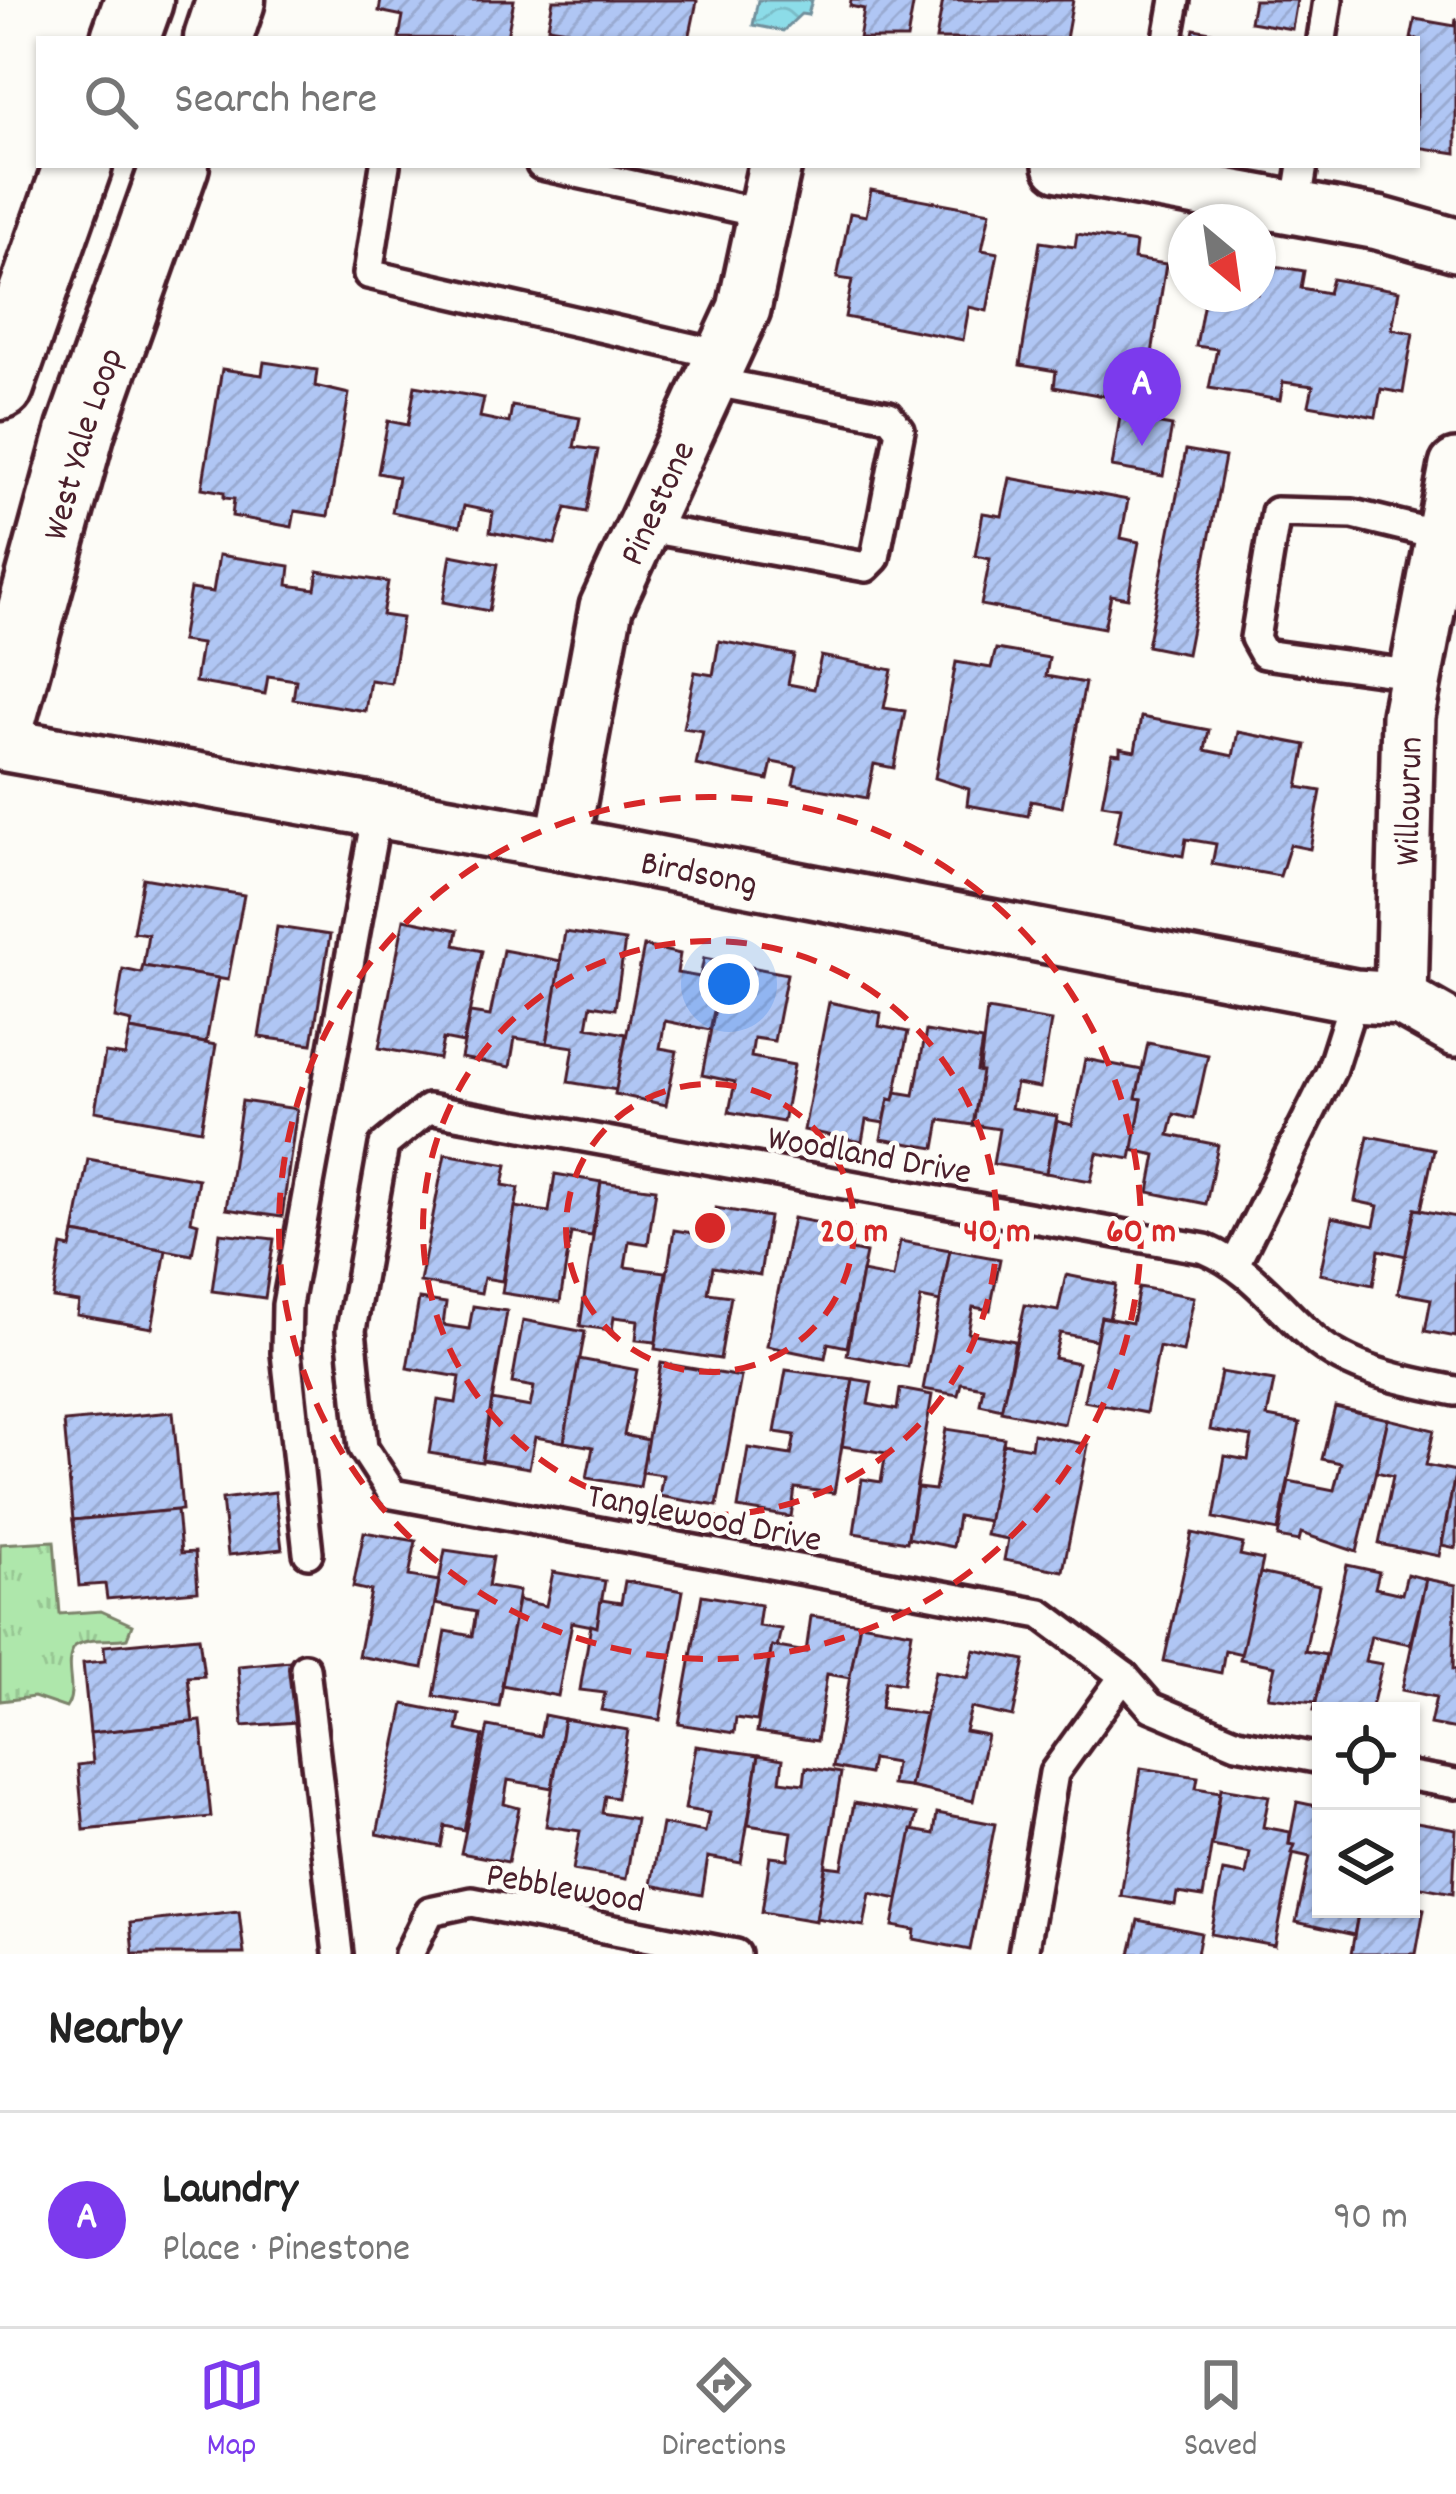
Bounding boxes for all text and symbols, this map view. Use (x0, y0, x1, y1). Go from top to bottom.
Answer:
search box (36, 36, 1420, 168)
icon: search (78, 69, 144, 135)
text: Search here (174, 70, 377, 134)
north arrow (1168, 204, 1276, 312)
street label: West Yale Loop (32, 342, 140, 547)
pin: A (1103, 347, 1181, 446)
street label: Pinestone (609, 433, 712, 575)
street label: Willowrun (1384, 736, 1439, 866)
street label: Birdsong (636, 840, 761, 913)
your location (699, 954, 759, 1014)
street label: Woodland Drive (763, 1114, 975, 1201)
centre of rings (689, 1207, 731, 1249)
text: 20 m (820, 1208, 888, 1260)
text: 40 m (963, 1208, 1031, 1260)
text: 60 m (1106, 1208, 1176, 1260)
street label: Tanglewood Drive (582, 1473, 826, 1569)
map controls (1312, 1702, 1420, 1918)
button: locate (1312, 1702, 1420, 1810)
button: layers (1312, 1810, 1420, 1918)
street label: Pebblewood (482, 1851, 648, 1930)
text: Nearby (48, 1996, 181, 2068)
text: Laundry (162, 2160, 298, 2224)
text: A (76, 2192, 98, 2247)
text: 90 m (1333, 2192, 1408, 2247)
text: Place · Pinestone (162, 2224, 410, 2279)
tab: Map (199, 2352, 265, 2471)
tab: Directions (662, 2352, 787, 2471)
tab: Saved (1184, 2352, 1257, 2471)

